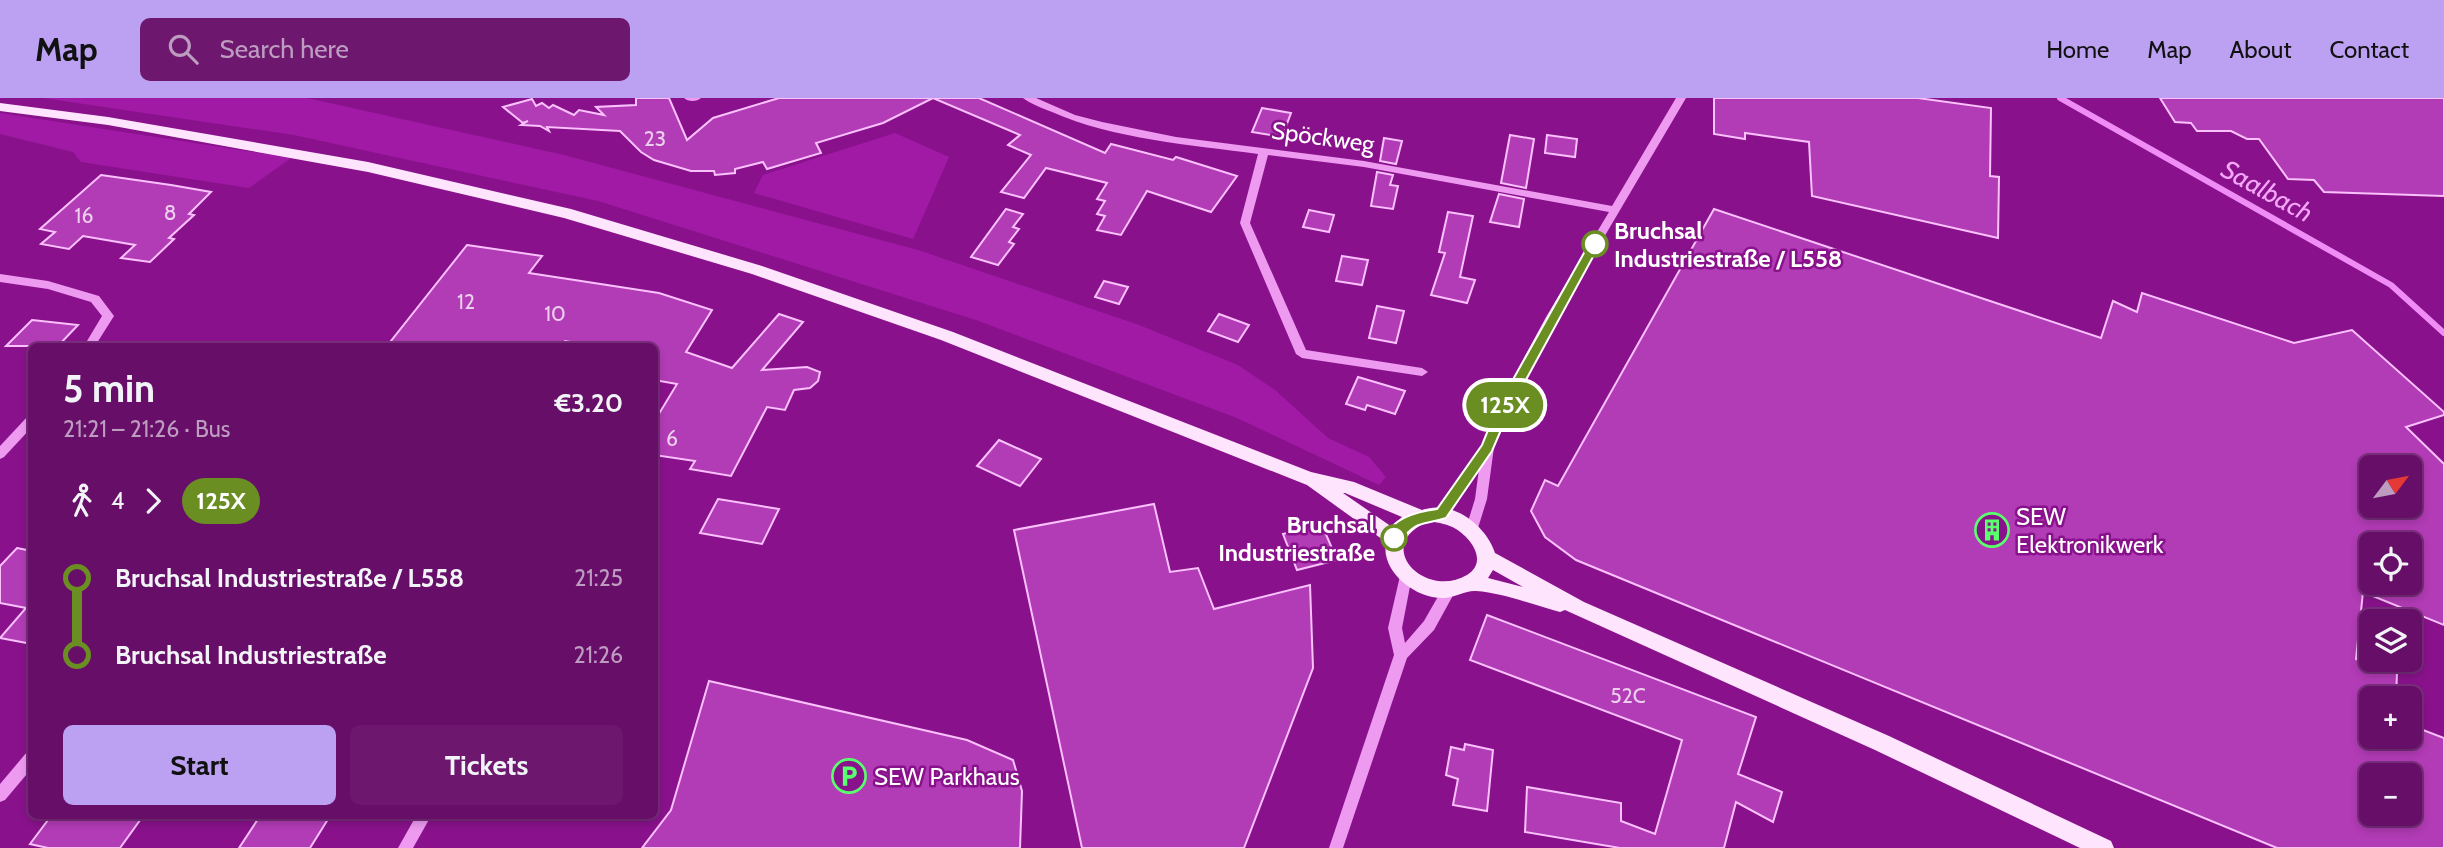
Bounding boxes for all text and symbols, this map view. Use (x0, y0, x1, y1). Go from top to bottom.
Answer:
search box (140, 18, 630, 81)
text: Map (35, 29, 98, 69)
icon: search (164, 30, 202, 68)
text: Search here (220, 33, 349, 65)
text: Home (2046, 35, 2109, 64)
text: Map (2147, 35, 2192, 64)
text: About (2230, 35, 2292, 64)
text: Contact (2330, 35, 2409, 64)
street label: Spöckweg (1270, 115, 1377, 159)
house number: 23 (644, 126, 666, 151)
water label: Saalbach (2216, 153, 2318, 229)
house number: 8 (164, 200, 176, 225)
house number: 16 (75, 203, 93, 228)
place label: Bruchsal Industriestraße / L558 (1614, 216, 1842, 273)
marker: Bruchsal Industriestraße / L558 (1582, 231, 1608, 257)
house number: 12 (457, 289, 475, 314)
house number: 10 (544, 301, 566, 326)
text: 5 min (63, 365, 155, 412)
line badge: 125X (1456, 382, 1554, 428)
text: €3.20 (554, 387, 623, 419)
text: 125X (1480, 390, 1530, 419)
text: 21:21 – 21:26 · Bus (63, 415, 230, 443)
house number: 6 (666, 426, 678, 451)
north arrow (2359, 455, 2422, 518)
map controls (2359, 455, 2422, 826)
icon: walk (63, 482, 101, 520)
icon: forward (134, 482, 172, 520)
text: 125X (196, 486, 246, 515)
text: 4 (111, 487, 124, 515)
place label: SEW Elektronikwerk (2016, 502, 2164, 559)
place label: Bruchsal Industriestraße (1218, 510, 1375, 567)
building icon: SEW Elektronikwerk (1973, 511, 2011, 549)
marker: Bruchsal Industriestraße (1381, 525, 1407, 551)
button: locate (2359, 532, 2422, 595)
text: Bruchsal Industriestraße / L558 (115, 562, 464, 594)
text: 21:25 (574, 564, 623, 592)
button: layers (2359, 609, 2422, 672)
text: Bruchsal Industriestraße (115, 639, 387, 671)
text: 21:26 (574, 641, 623, 669)
house number: 52C (1610, 683, 1646, 708)
button: + (2359, 686, 2422, 749)
button: Start (63, 725, 336, 805)
button: Tickets (350, 725, 623, 805)
parking icon: SEW Parkhaus (830, 757, 868, 795)
place label: SEW Parkhaus (874, 762, 1020, 791)
button: − (2359, 763, 2422, 826)

